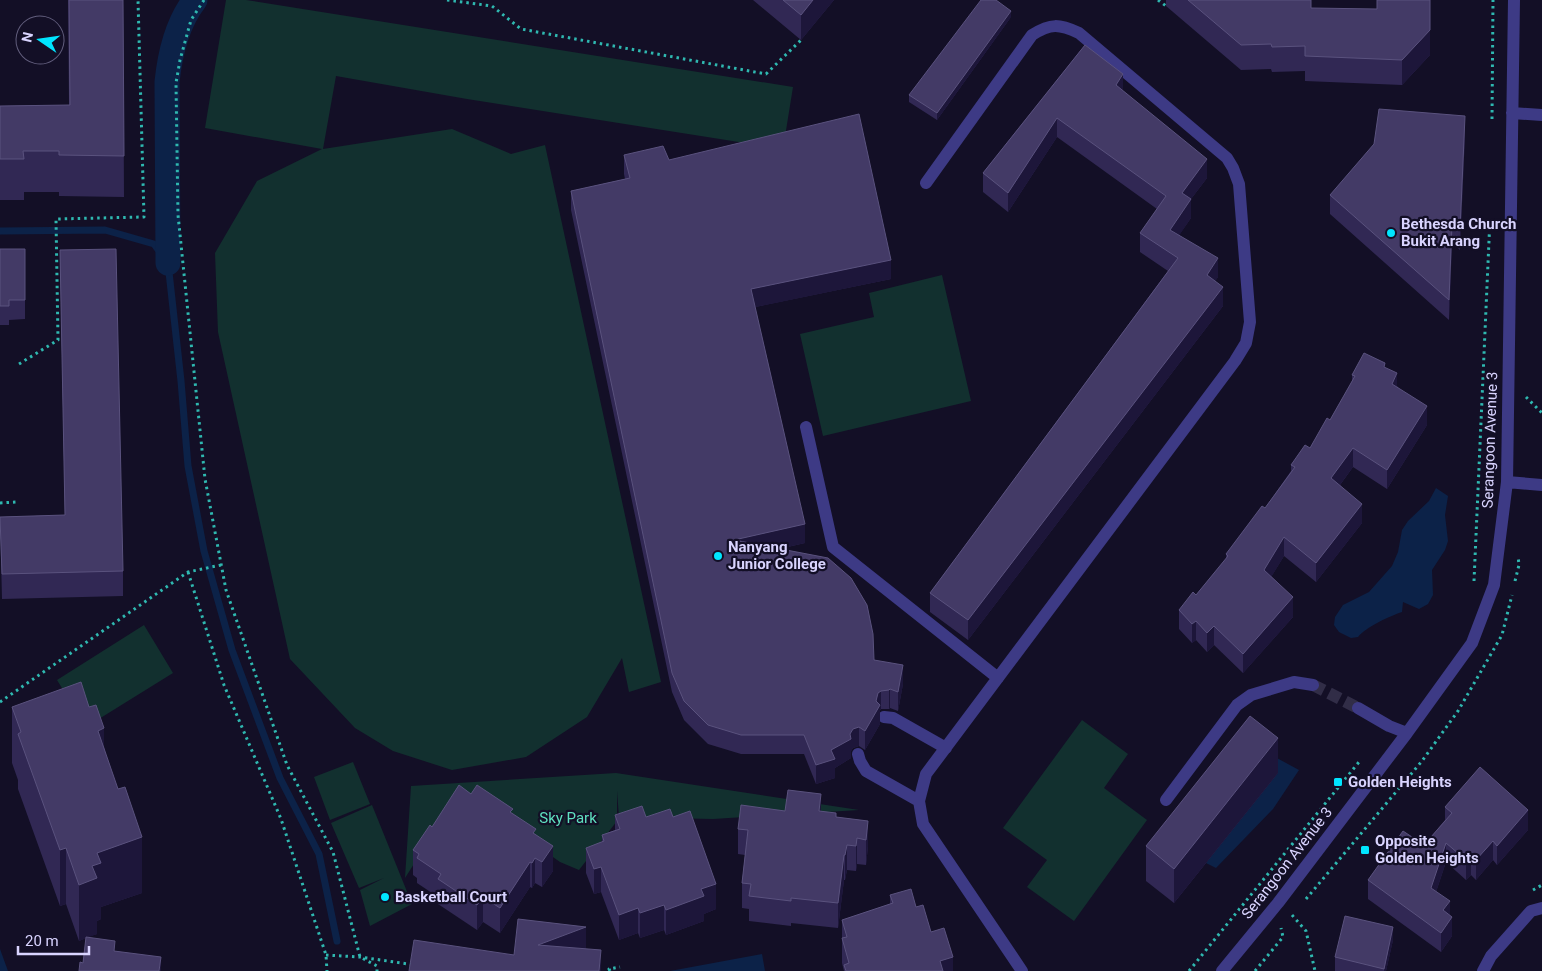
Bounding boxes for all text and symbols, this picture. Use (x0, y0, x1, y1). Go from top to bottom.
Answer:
north arrow (15, 15, 65, 65)
text: N (18, 30, 36, 44)
place label: Bethesda Church Bukit Arang (1401, 215, 1516, 250)
marker: Bethesda Church Bukit Arang (1385, 227, 1397, 239)
street label: Serangoon Avenue 3 (1479, 371, 1501, 509)
place label: Nanyang Junior College (728, 538, 826, 573)
marker: Nanyang Junior College (712, 550, 724, 562)
place label: Golden Heights (1348, 773, 1452, 791)
marker: Golden Heights (1332, 776, 1344, 788)
street label: Serangoon Avenue 3 (1238, 804, 1336, 922)
park label: Sky Park (539, 809, 597, 827)
place label: Opposite Golden Heights (1375, 832, 1479, 867)
marker: Opposite Golden Heights (1359, 844, 1371, 856)
place label: Basketball Court (395, 888, 507, 906)
marker: Basketball Court (379, 891, 391, 903)
scale bar (18, 924, 89, 956)
text: 20 m (25, 932, 59, 950)

